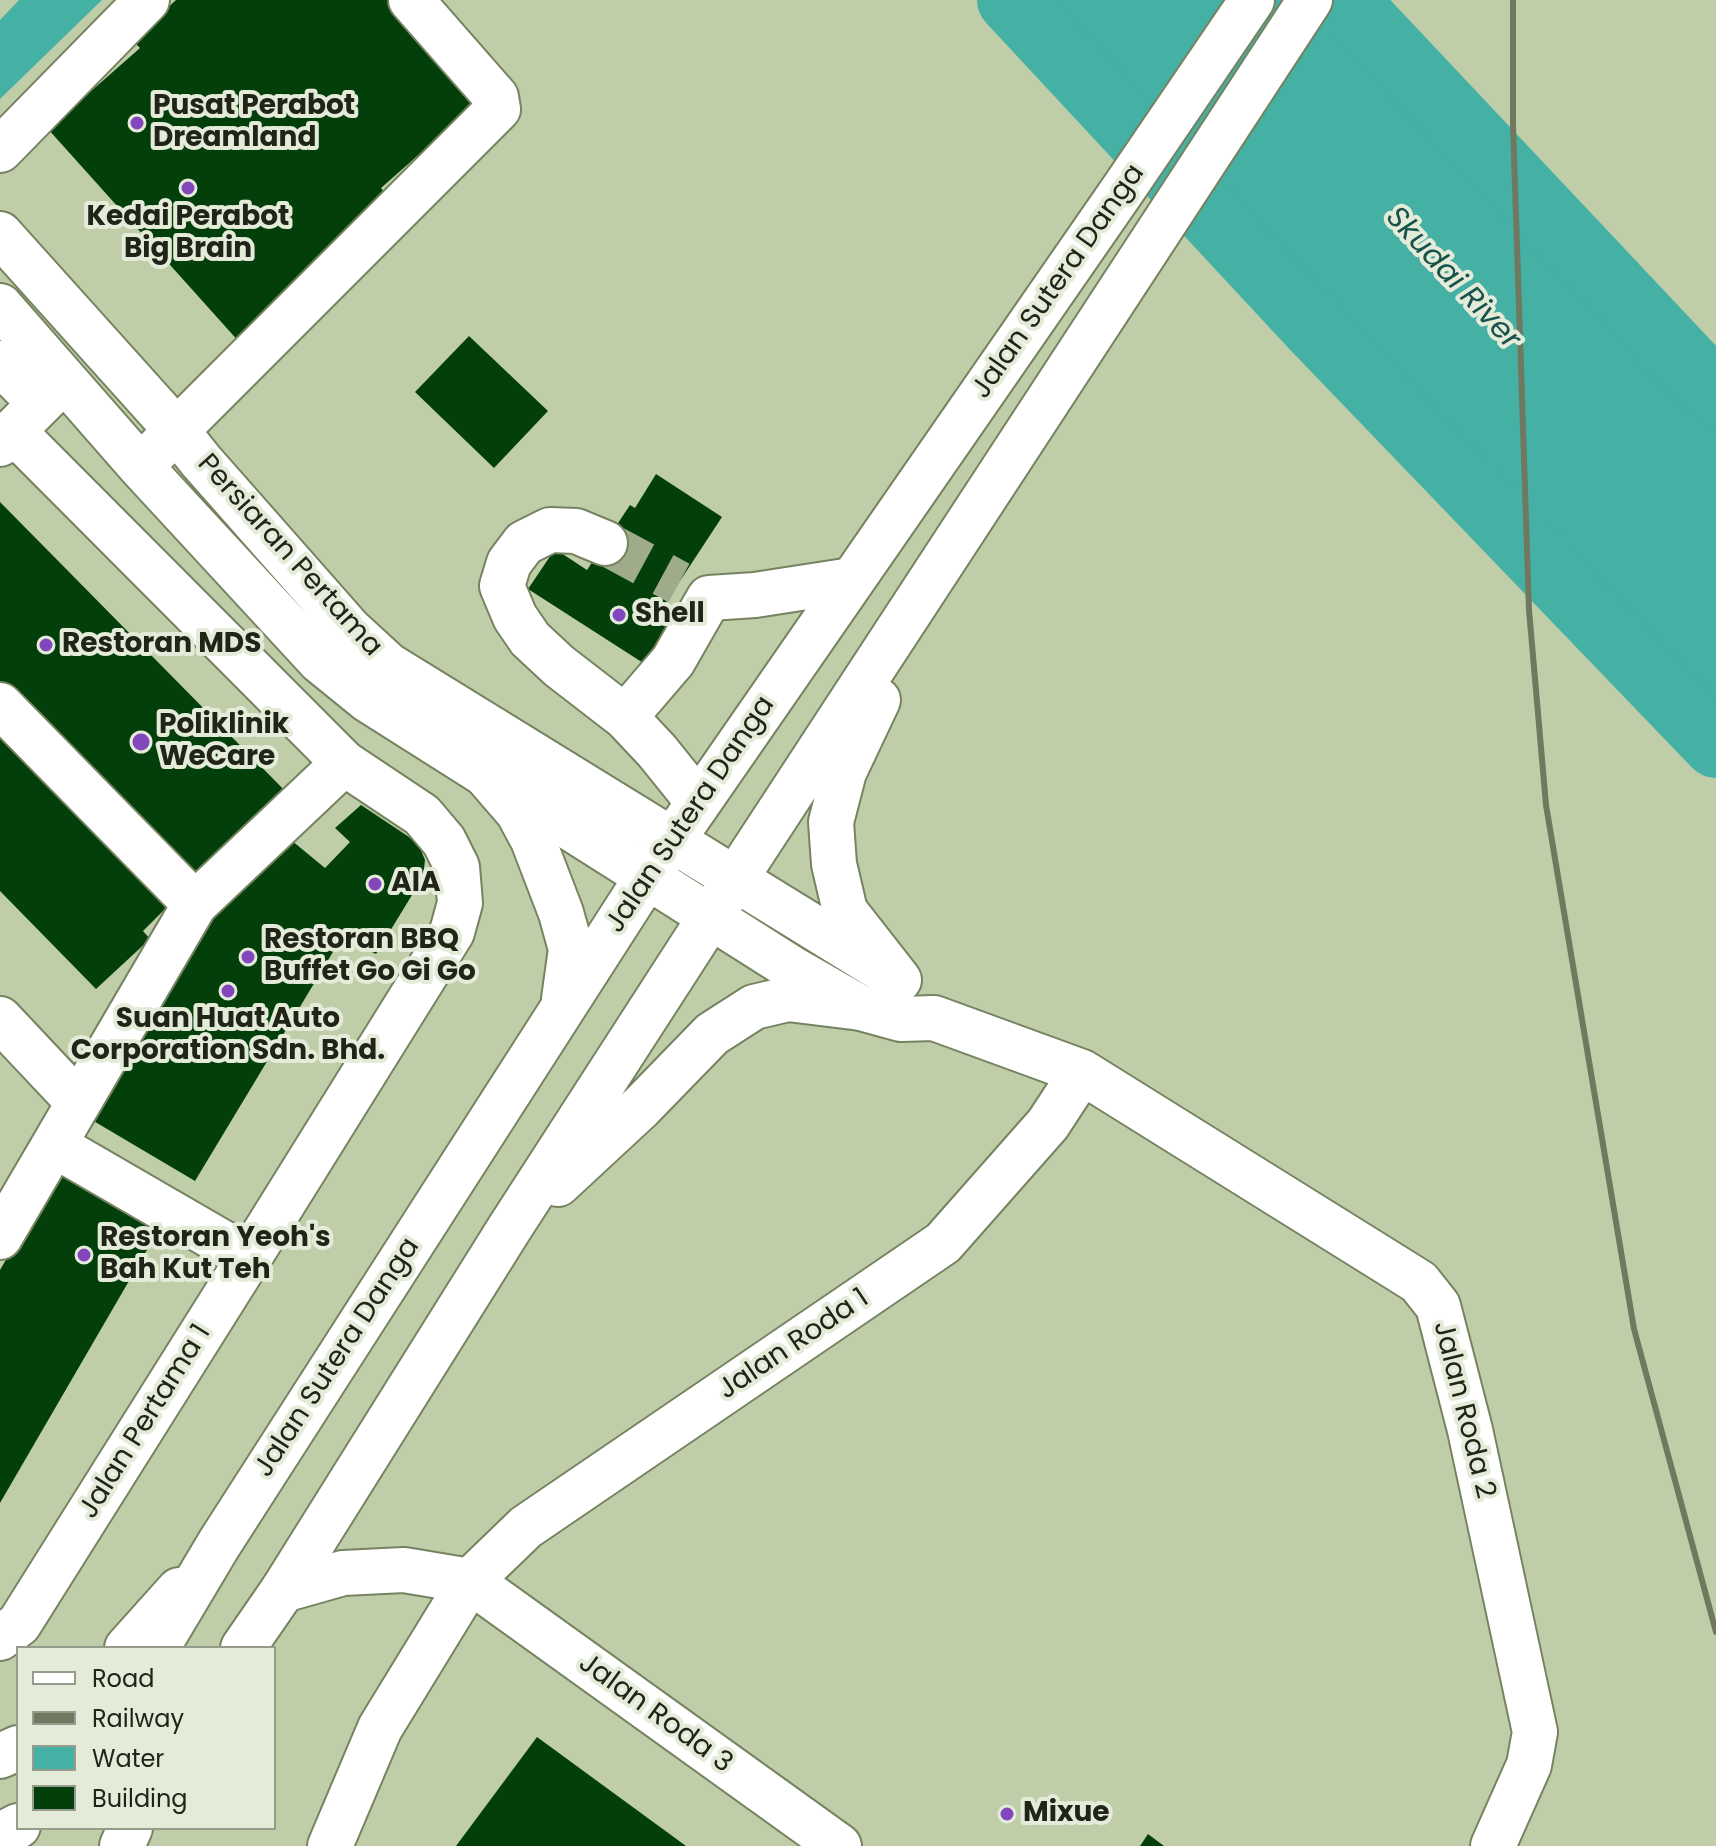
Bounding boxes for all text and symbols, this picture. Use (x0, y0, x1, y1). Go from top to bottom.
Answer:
place label: Pusat Perabot Dreamland (153, 90, 355, 156)
marker: Pusat Perabot Dreamland (128, 114, 146, 132)
street label: Jalan Sutera Danga (965, 158, 1153, 406)
marker: Kedai Perabot Big Brain (179, 179, 197, 197)
water label: Skudai River (1377, 200, 1527, 358)
place label: Kedai Perabot Big Brain (87, 201, 289, 267)
street label: Persiaran Pertama (189, 448, 389, 664)
place label: Shell (635, 598, 705, 632)
marker: Shell (610, 606, 628, 624)
place label: Restoran MDS (62, 628, 261, 662)
marker: Restoran MDS (37, 636, 55, 654)
street label: Jalan Sutera Danga (599, 690, 783, 940)
place label: Poliklinik WeCare (159, 709, 289, 775)
marker: Poliklinik WeCare (130, 731, 152, 753)
place label: AIA (391, 867, 441, 901)
marker: AIA (366, 875, 384, 893)
place label: Restoran BBQ Buffet Go Gi Go (264, 924, 476, 990)
marker: Restoran BBQ Buffet Go Gi Go (239, 948, 257, 966)
marker: Suan Huat Auto Corporation Sdn. Bhd. (219, 982, 237, 1000)
place label: Suan Huat Auto Corporation Sdn. Bhd. (71, 1003, 385, 1069)
place label: Restoran Yeoh's Bah Kut Teh (100, 1222, 331, 1288)
street label: Jalan Sutera Danga (248, 1232, 428, 1484)
marker: Restoran Yeoh's Bah Kut Teh (75, 1246, 93, 1264)
street label: Jalan Roda 1 (712, 1282, 876, 1408)
street label: Jalan Roda 2 (1425, 1318, 1501, 1502)
street label: Jalan Pertama 1 (73, 1319, 219, 1525)
legend (16, 1646, 276, 1830)
street label: Jalan Roda 3 (572, 1647, 738, 1781)
text: Road (92, 1662, 154, 1695)
text: Railway (92, 1702, 184, 1735)
text: Water (92, 1742, 164, 1775)
text: Building (92, 1782, 188, 1815)
place label: Mixue (1023, 1797, 1110, 1831)
marker: Mixue (998, 1805, 1016, 1823)

